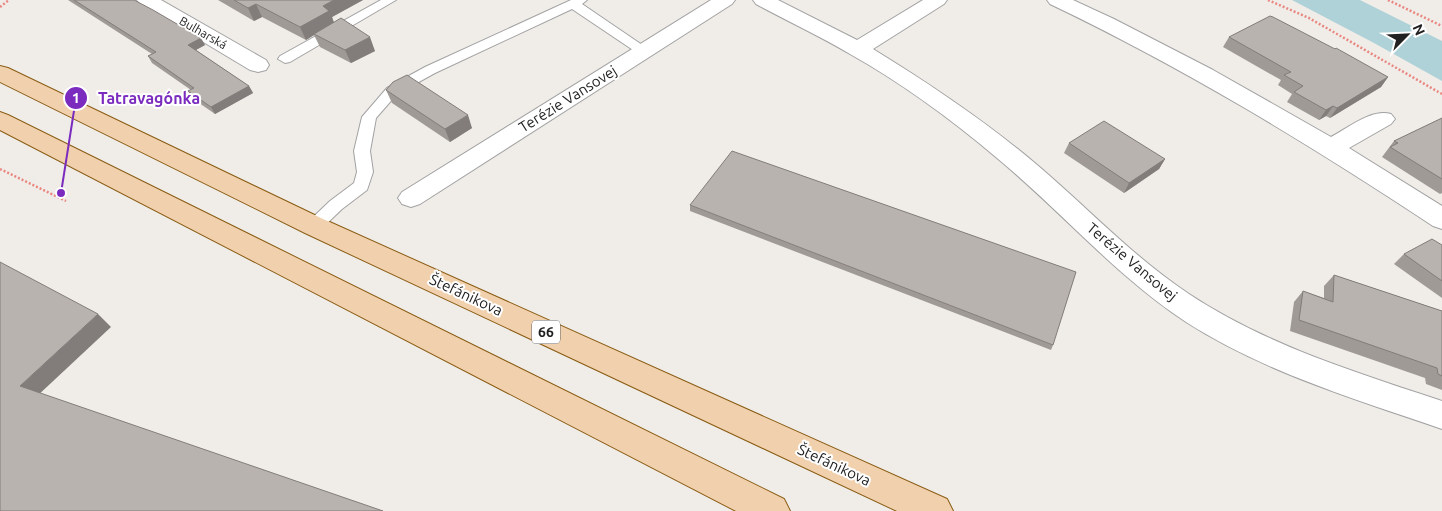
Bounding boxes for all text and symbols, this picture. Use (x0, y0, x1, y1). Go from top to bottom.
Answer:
north arrow (1382, 10, 1432, 60)
street label: Bulharská (177, 14, 229, 51)
text: N (1409, 22, 1428, 38)
street label: Terézie Vansovej (516, 62, 620, 135)
callout: Tatravagónka (63, 82, 210, 113)
text: 1 (72, 89, 80, 106)
text: Tatravagónka (98, 89, 200, 107)
street label: Terézie Vansovej (1084, 219, 1181, 304)
street label: Štefánikova (427, 270, 505, 319)
road number: 66 (532, 321, 560, 344)
street label: Štefánikova (795, 440, 873, 489)

